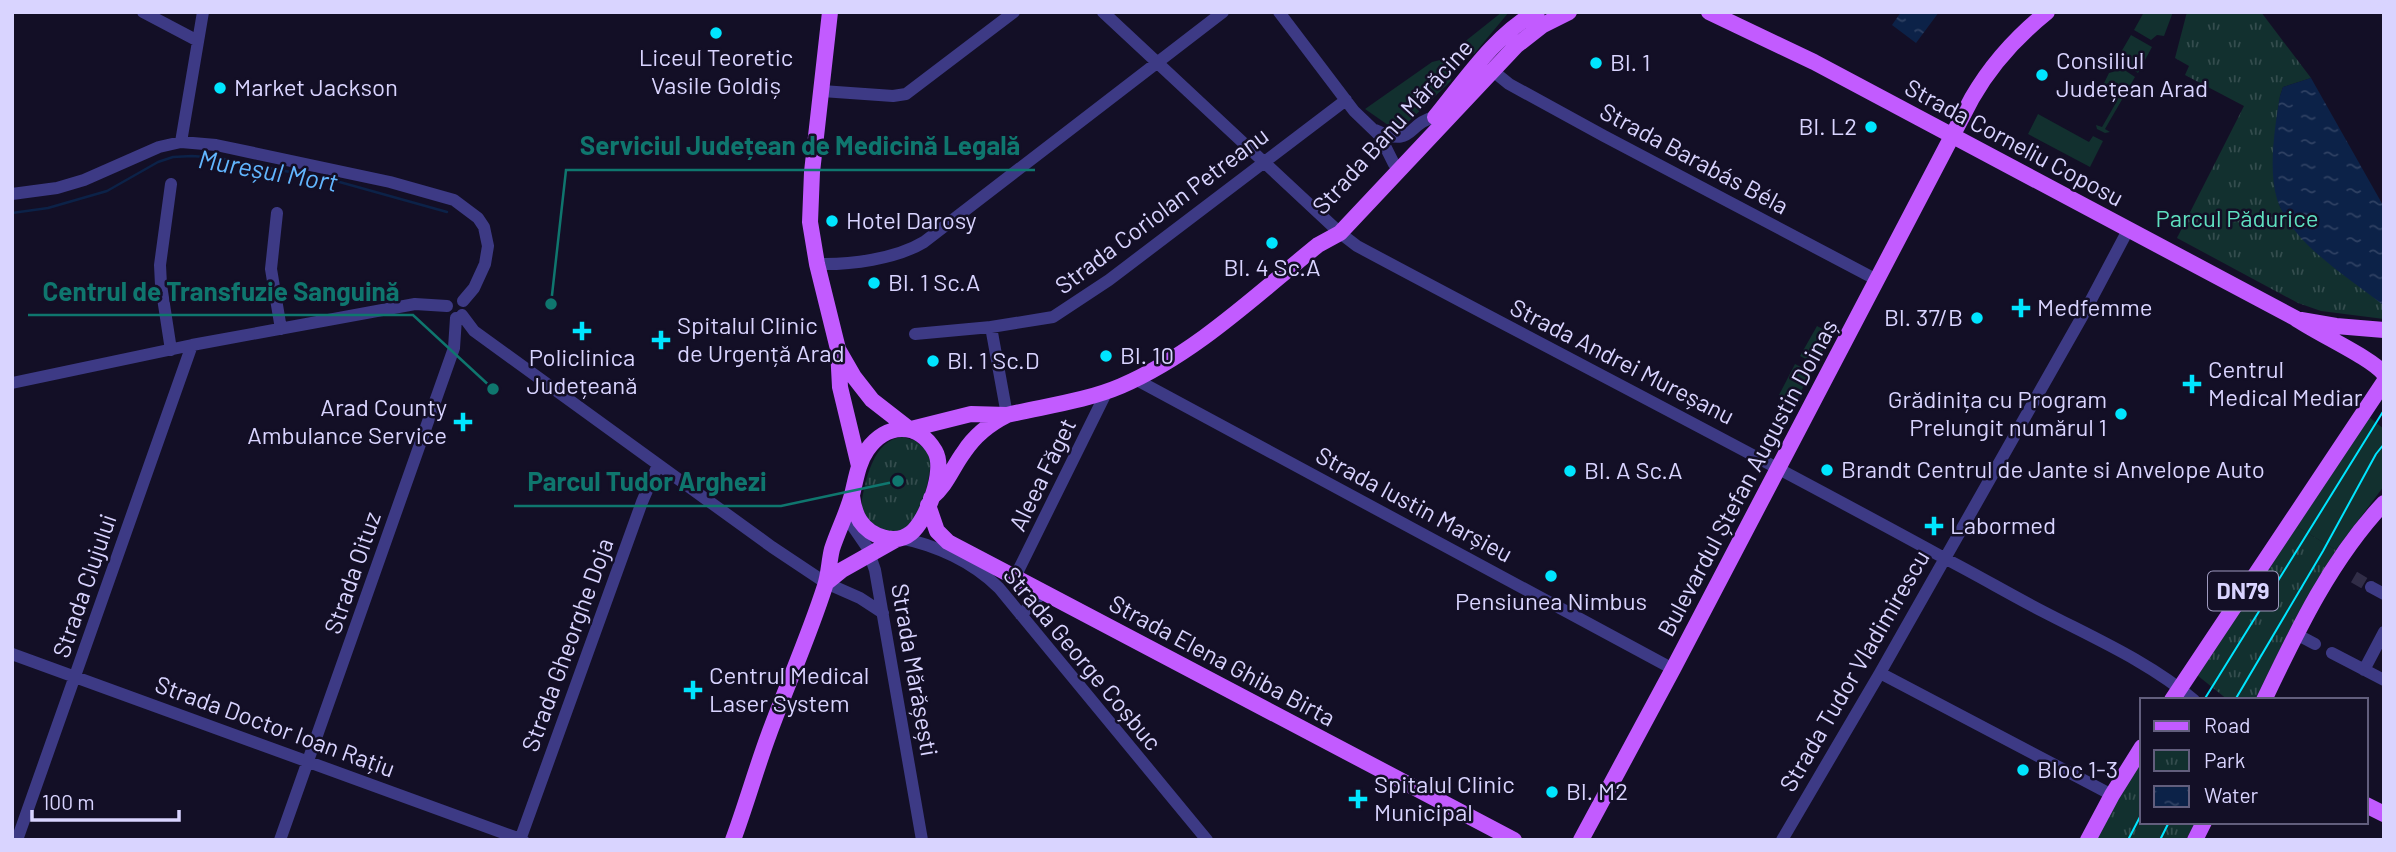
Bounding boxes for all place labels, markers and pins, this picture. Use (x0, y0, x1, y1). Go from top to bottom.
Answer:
marker: Liceul Teoretic Vasile Goldiș (708, 25, 724, 41)
place label: Liceul Teoretic Vasile Goldiș (639, 42, 793, 99)
place label: Consiliul Județean Arad (2056, 45, 2208, 102)
place label: Bl. 1 (1610, 47, 1650, 76)
marker: Bl. 1 (1588, 55, 1604, 71)
marker: Consiliul Județean Arad (2034, 67, 2050, 83)
place label: Market Jackson (234, 72, 398, 101)
marker: Market Jackson (212, 80, 228, 96)
place label: Bl. L2 (1798, 111, 1857, 140)
marker: Bl. L2 (1863, 119, 1879, 135)
callout: Serviciul Județean de Medicină Legală (566, 123, 1035, 170)
place label: Hotel Darosy (846, 205, 977, 234)
marker: Hotel Darosy (824, 213, 840, 229)
marker: Bl. 4 Sc.A (1264, 235, 1280, 251)
place label: Bl. 4 Sc.A (1223, 252, 1321, 281)
place label: Bl. 1 Sc.A (888, 267, 980, 296)
callout: Centrul de Transfuzie Sanguină (28, 268, 413, 315)
marker: Bl. 1 Sc.A (866, 275, 882, 291)
place label: Medfemme (2037, 292, 2153, 321)
marker: Medfemme (2011, 298, 2031, 318)
place label: Bl. 37/B (1884, 302, 1963, 331)
place label: Spitalul Clinic de Urgență Arad (677, 310, 845, 367)
marker: Bl. 37/B (1969, 310, 1985, 326)
marker: Policlinica Județeană (572, 321, 592, 341)
marker: Spitalul Clinic de Urgență Arad (651, 330, 671, 350)
place label: Bl. 10 (1120, 340, 1174, 369)
place label: Policlinica Județeană (527, 342, 637, 399)
place label: Bl. 1 Sc.D (947, 345, 1040, 374)
marker: Bl. 10 (1098, 348, 1114, 364)
marker: Bl. 1 Sc.D (925, 353, 941, 369)
place label: Centrul Medical Mediar (2208, 354, 2363, 411)
marker: Centrul Medical Mediar (2182, 374, 2202, 394)
place label: Grădinița cu Program Prelungit numărul 1 (1888, 384, 2107, 441)
place label: Arad County Ambulance Service (247, 392, 447, 449)
marker: Grădinița cu Program Prelungit numărul 1 (2113, 406, 2129, 422)
marker: Arad County Ambulance Service (453, 412, 473, 432)
place label: Brandt Centrul de Jante si Anvelope Auto (1841, 454, 2265, 483)
place label: Bl. A Sc.A (1584, 455, 1683, 484)
callout: Parcul Tudor Arghezi (514, 459, 781, 506)
marker: Brandt Centrul de Jante si Anvelope Auto (1819, 462, 1835, 478)
marker: Bl. A Sc.A (1562, 463, 1578, 479)
place label: Labormed (1950, 510, 2056, 539)
marker: Labormed (1924, 516, 1944, 536)
marker: Pensiunea Nimbus (1543, 568, 1559, 584)
place label: Pensiunea Nimbus (1455, 586, 1647, 615)
place label: Centrul Medical Laser System (709, 660, 869, 717)
marker: Centrul Medical Laser System (683, 680, 703, 700)
place label: Bloc 1-3 (2037, 754, 2118, 783)
marker: Bloc 1-3 (2015, 762, 2031, 778)
place label: Spitalul Clinic Municipal (1374, 769, 1515, 826)
place label: Bl. M2 (1566, 776, 1628, 805)
marker: Bl. M2 (1544, 784, 1560, 800)
marker: Spitalul Clinic Municipal (1348, 789, 1368, 809)

